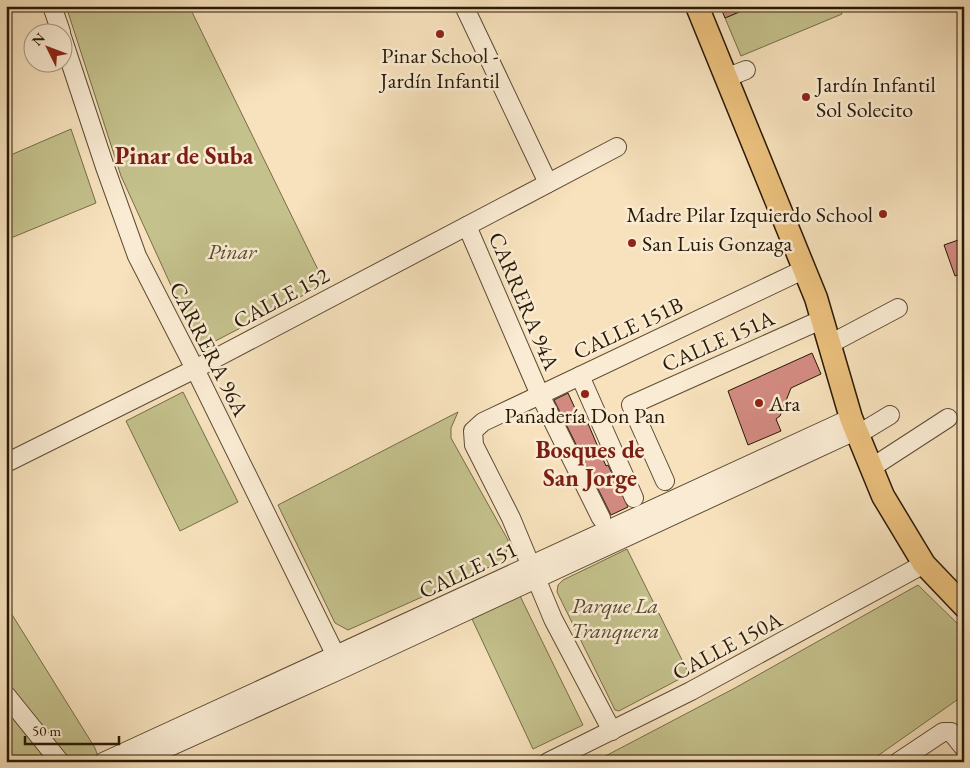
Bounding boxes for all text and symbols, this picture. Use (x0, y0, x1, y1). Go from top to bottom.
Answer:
north arrow (22, 22, 72, 72)
marker: Pinar School - Jardín Infantil (434, 28, 446, 40)
text: N (28, 29, 49, 50)
place label: Pinar School - Jardín Infantil (378, 41, 500, 95)
place label: Jardín Infantil Sol Solecito (814, 70, 936, 124)
marker: Jardín Infantil Sol Solecito (800, 91, 812, 103)
district label: Pinar de Suba (115, 140, 254, 171)
place label: Madre Pilar Izquierdo School (626, 200, 873, 229)
marker: Madre Pilar Izquierdo School (877, 208, 889, 220)
street label: CARRERA 94A (482, 228, 566, 375)
place label: San Luis Gonzaga (642, 229, 793, 258)
park label: Pinar (208, 237, 258, 266)
marker: San Luis Gonzaga (626, 237, 638, 249)
street label: CALLE 152 (228, 260, 335, 335)
street label: CARRERA 96A (163, 277, 256, 422)
street label: CALLE 151B (568, 290, 688, 366)
street label: CALLE 151A (657, 303, 780, 379)
marker: Panadería Don Pan (579, 388, 591, 400)
place label: Ara (768, 389, 801, 418)
marker: Ara (753, 397, 765, 409)
place label: Panadería Don Pan (505, 401, 666, 430)
district label: Bosques de San Jorge (535, 434, 645, 494)
street label: CALLE 151 (414, 535, 522, 605)
park label: Parque La Tranquera (571, 591, 659, 645)
street label: CALLE 150A (667, 605, 788, 687)
scale bar (25, 713, 119, 745)
text: 50 m (32, 721, 61, 740)

